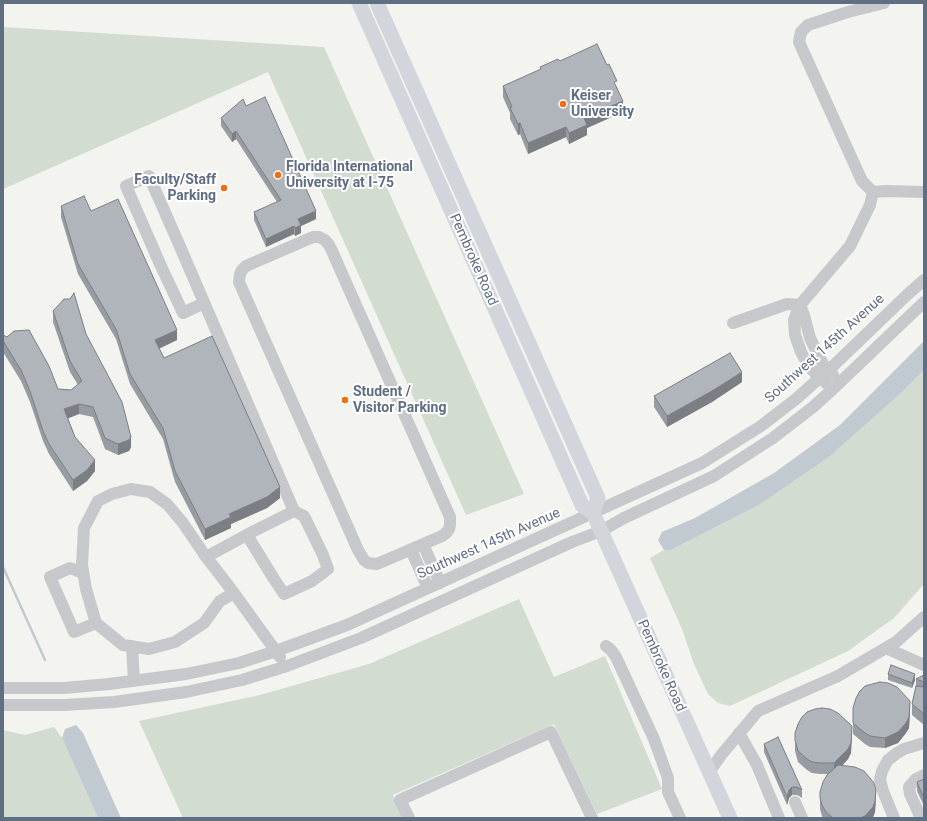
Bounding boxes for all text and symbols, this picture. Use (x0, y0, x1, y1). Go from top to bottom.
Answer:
place label: Keiser University (571, 88, 634, 120)
marker: Keiser University (558, 99, 568, 109)
place label: Florida International University at I-75 (286, 159, 413, 192)
marker: Florida International University at I-75 (273, 170, 283, 180)
place label: Faculty/Staff Parking (134, 172, 216, 204)
marker: Faculty/Staff Parking (219, 183, 229, 193)
street label: Pembroke Road (445, 211, 501, 309)
street label: Southwest 145th Avenue (762, 291, 888, 407)
place label: Student / Visitor Parking (353, 384, 446, 416)
marker: Student / Visitor Parking (340, 395, 350, 405)
street label: Southwest 145th Avenue (415, 505, 563, 583)
street label: Pembroke Road (633, 617, 689, 715)

